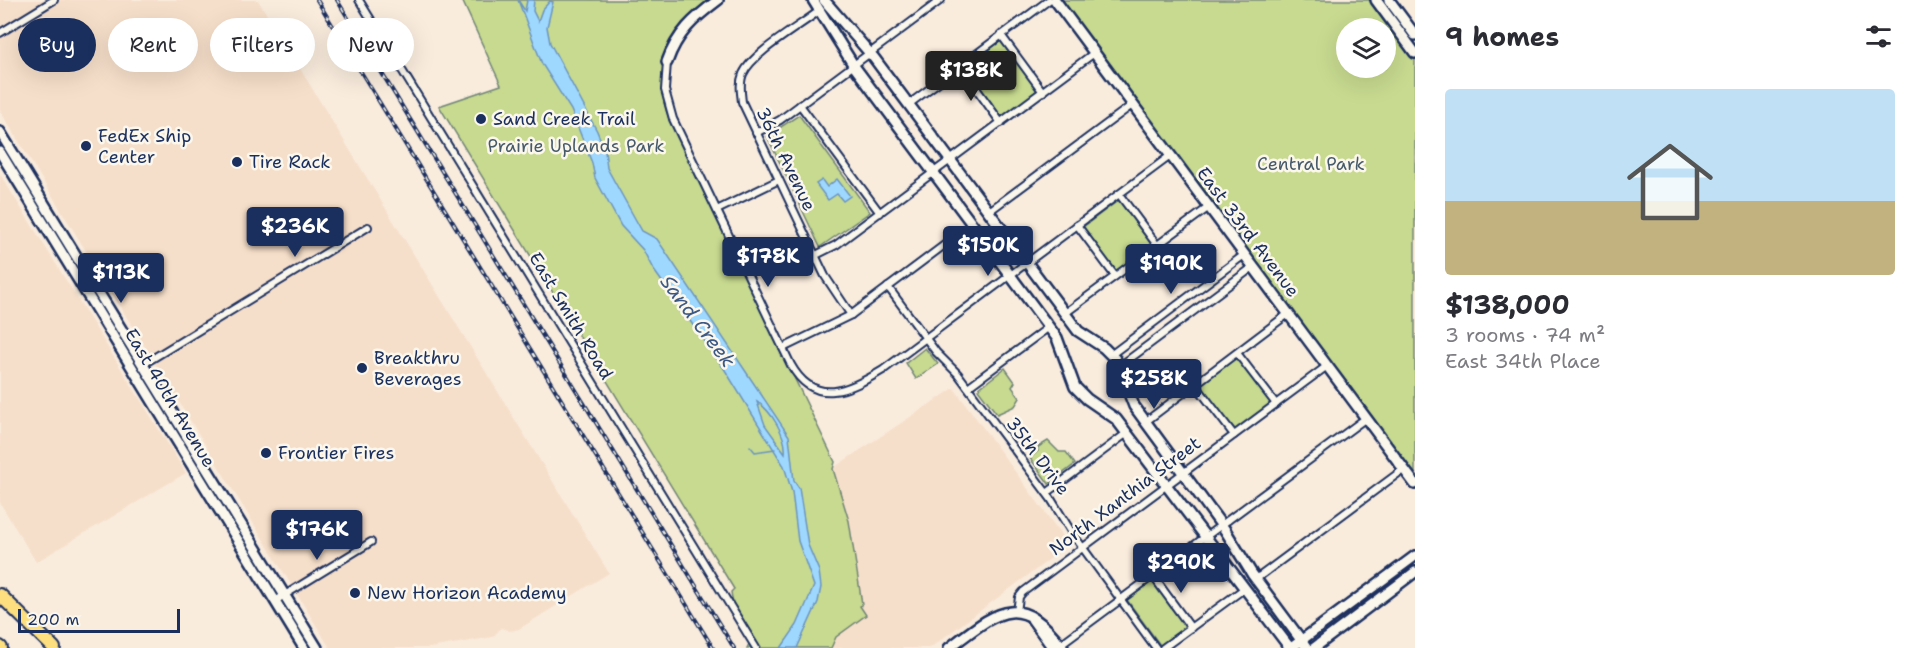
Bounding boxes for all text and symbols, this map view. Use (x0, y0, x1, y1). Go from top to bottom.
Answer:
chip: Buy (18, 18, 96, 72)
chip: Rent (108, 18, 198, 72)
chip: Filters (210, 18, 315, 72)
chip: New (327, 18, 414, 72)
map controls (1336, 18, 1396, 78)
button: layers (1336, 18, 1396, 78)
text: 9 homes (1445, 19, 1559, 54)
icon: filters (1862, 20, 1895, 53)
pin: $138K (929, 51, 1013, 102)
text: $138K (939, 57, 1003, 83)
street label: 36th Avenue (750, 103, 822, 215)
place label: Sand Creek Trail (493, 107, 636, 131)
marker: Sand Creek Trail (474, 112, 488, 126)
place label: FedEx Ship Center (98, 124, 191, 169)
icon: home (1616, 128, 1724, 236)
park label: Prairie Uplands Park (487, 134, 665, 158)
marker: FedEx Ship Center (79, 139, 93, 153)
place label: Tire Rack (249, 150, 331, 174)
park label: Central Park (1257, 152, 1365, 176)
marker: Tire Rack (230, 155, 244, 169)
street label: East 33rd Avenue (1191, 162, 1305, 302)
pin: $236K (253, 207, 337, 258)
text: $236K (261, 213, 329, 239)
pin: $150K (946, 226, 1030, 277)
text: $150K (957, 232, 1019, 258)
pin: $178K (726, 237, 810, 288)
text: $178K (736, 243, 800, 269)
pin: $190K (1129, 244, 1213, 295)
street label: East Smith Road (523, 248, 619, 384)
text: $190K (1139, 250, 1203, 276)
pin: $113K (79, 253, 163, 304)
text: $113K (92, 259, 150, 285)
water label: Sand Creek (655, 269, 742, 373)
text: $138,000 (1445, 287, 1570, 322)
text: 3 rooms · 74 m² (1445, 322, 1605, 348)
street label: East 40th Avenue (119, 324, 221, 472)
place label: Breakthru Beverages (374, 346, 462, 391)
text: East 34th Place (1445, 348, 1600, 374)
pin: $258K (1112, 359, 1196, 410)
marker: Breakthru Beverages (355, 361, 369, 375)
text: $258K (1120, 365, 1188, 391)
street label: 35th Drive (1001, 412, 1075, 500)
street label: North Xanthia Street (1044, 431, 1206, 561)
place label: Frontier Fires (278, 441, 394, 465)
marker: Frontier Fires (259, 446, 273, 460)
pin: $176K (275, 510, 359, 561)
text: $176K (285, 516, 349, 542)
pin: $290K (1139, 543, 1223, 594)
text: $290K (1147, 549, 1215, 575)
place label: New Horizon Academy (367, 581, 567, 605)
marker: New Horizon Academy (348, 586, 362, 600)
scale bar (18, 606, 180, 634)
text: 200 m (27, 609, 79, 630)

